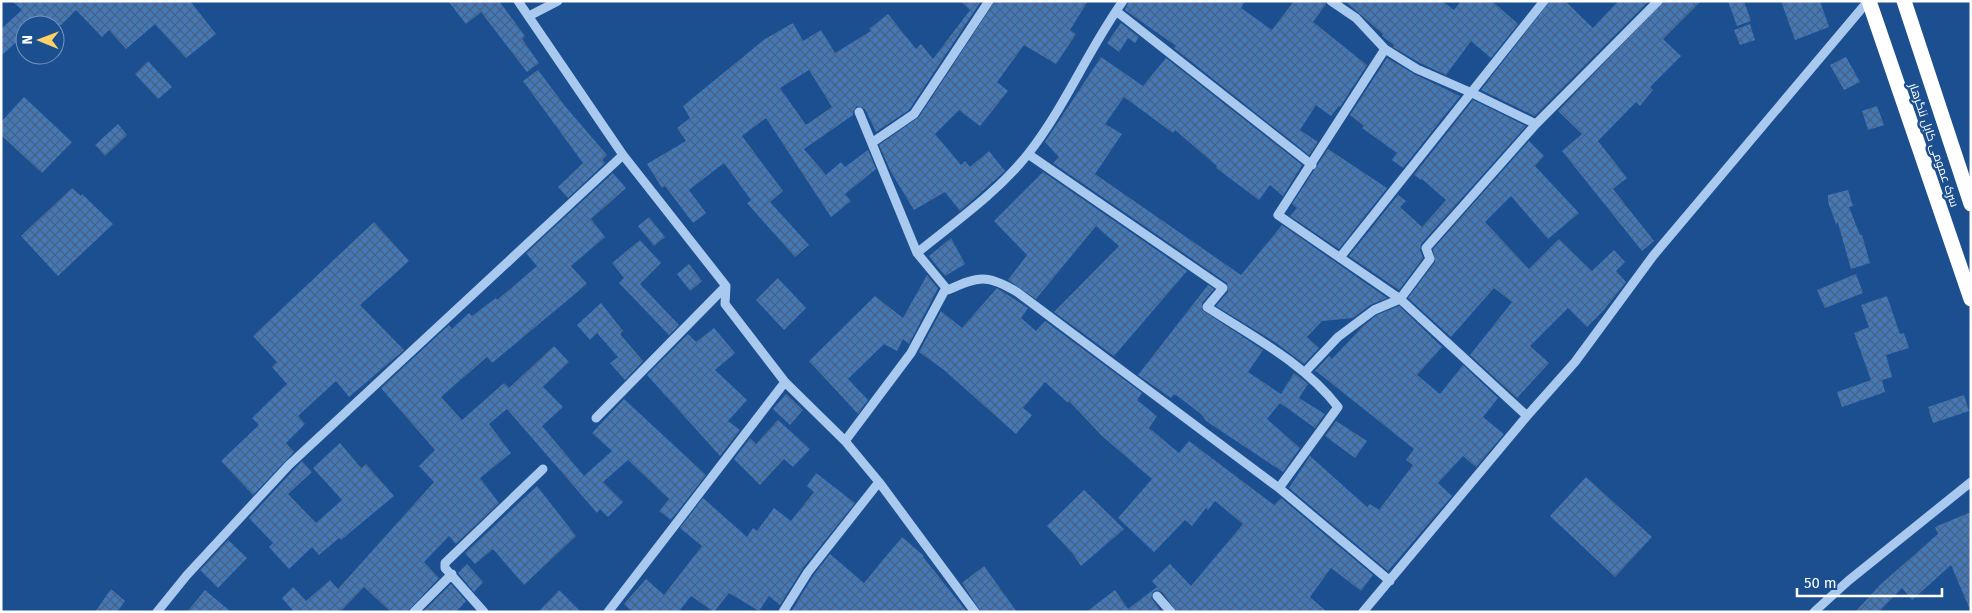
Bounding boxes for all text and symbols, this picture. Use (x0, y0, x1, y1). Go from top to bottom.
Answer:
north arrow (15, 15, 65, 65)
text: N (19, 35, 36, 45)
street label: سرک عمومی کابل ننگرهار (1906, 80, 1962, 209)
scale bar (1797, 566, 1942, 598)
text: 50 m (1804, 574, 1837, 592)

